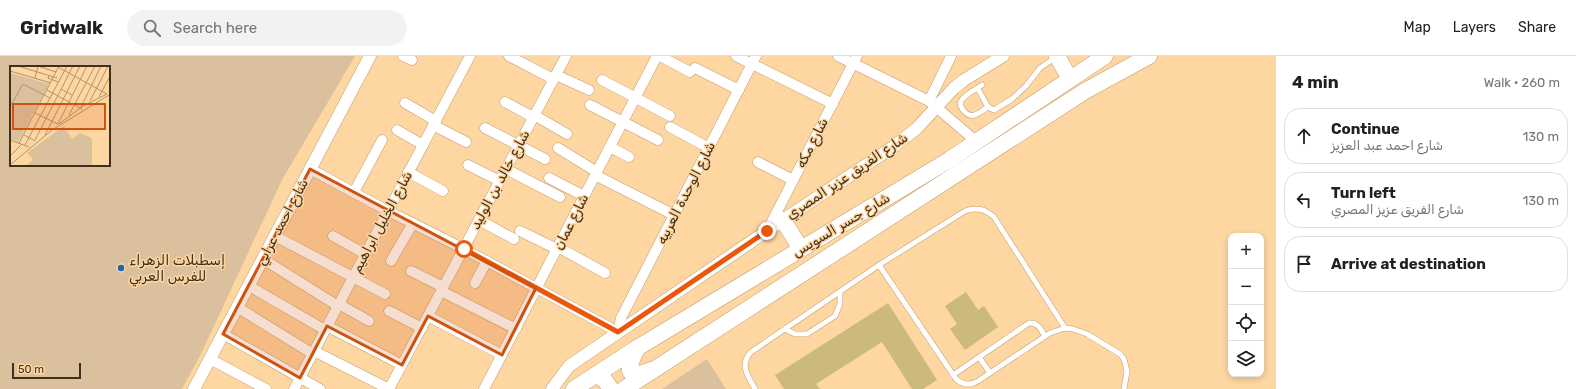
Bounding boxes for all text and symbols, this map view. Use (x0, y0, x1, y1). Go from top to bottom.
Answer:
search box (127, 10, 407, 46)
text: Gridwalk (20, 16, 103, 39)
icon: search (141, 17, 163, 39)
text: Search here (173, 19, 257, 37)
text: Map (1404, 19, 1431, 36)
text: Layers (1453, 19, 1496, 36)
text: Share (1518, 19, 1556, 36)
inset map (10, 66, 110, 166)
text: 4 min (1292, 72, 1339, 92)
text: Walk · 260 m (1484, 75, 1560, 90)
street label: شارع مكه (792, 115, 834, 172)
text: Continue (1331, 120, 1400, 138)
icon: ahead (1293, 125, 1315, 147)
street label: شارع خالد بن الوليد (467, 127, 535, 234)
street label: شارع الفريق عزيز المصري (783, 129, 912, 225)
text: 130 m (1523, 129, 1559, 144)
text: شارع احمد عبد العزيز (1331, 138, 1443, 153)
street label: شارع الوحدة العربيه (653, 139, 721, 248)
street label: شارع الخليل ابراهيم (348, 168, 418, 277)
street label: شارع احمد عرابي (252, 176, 314, 269)
text: Turn left (1331, 184, 1396, 202)
street label: شارع جسر السويس (789, 189, 894, 263)
icon: left (1293, 189, 1315, 211)
street label: شارع عمان (550, 191, 594, 254)
text: 130 m (1523, 193, 1559, 208)
text: شارع الفريق عزيز المصري (1331, 202, 1464, 217)
route end (758, 222, 776, 240)
map controls (1228, 233, 1264, 377)
button: + (1228, 233, 1264, 269)
route start (455, 240, 473, 258)
place label: إسطبلات الزهراء للفرس العربي (129, 252, 225, 287)
icon: arrive (1293, 253, 1315, 275)
text: Arrive at destination (1331, 255, 1486, 273)
marker: إسطبلات الزهراء للفرس العربي (116, 263, 126, 273)
button: − (1228, 269, 1264, 305)
button: locate (1228, 305, 1264, 341)
button: layers (1228, 341, 1264, 377)
scale bar (12, 361, 81, 380)
text: 50 m (18, 363, 44, 376)

